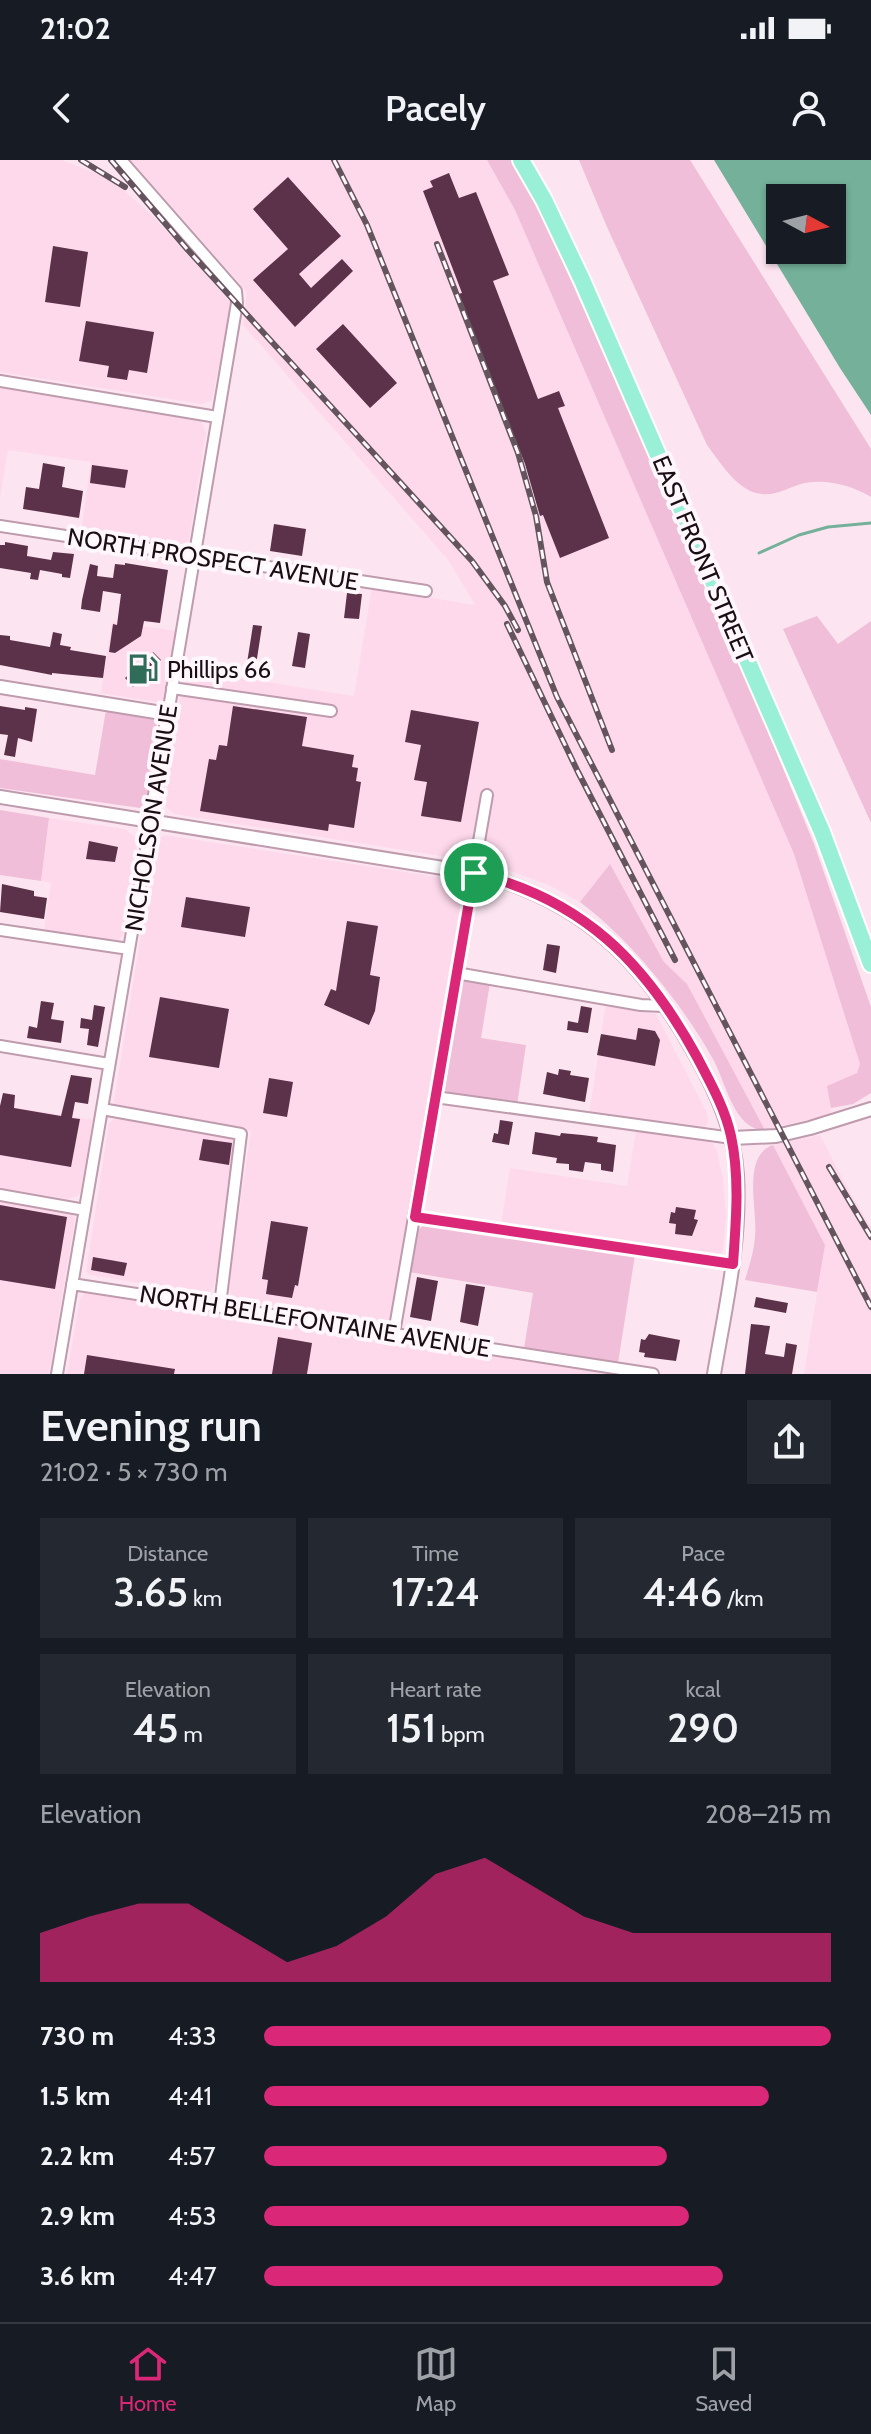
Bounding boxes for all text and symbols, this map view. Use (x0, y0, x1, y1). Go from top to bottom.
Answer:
text: 21:02 (40, 10, 111, 47)
icon: back (40, 86, 84, 130)
text: Pacely (385, 86, 486, 130)
icon: person (787, 86, 831, 130)
north arrow (766, 184, 846, 264)
map controls (766, 184, 846, 264)
street label: EAST FRONT STREET (646, 451, 760, 667)
street label: NORTH PROSPECT AVENUE (65, 522, 361, 596)
fuel station icon: Phillips 66 (126, 652, 160, 686)
place label: Phillips 66 (167, 655, 271, 684)
street label: NICHOLSON AVENUE (119, 703, 183, 933)
pin (440, 839, 508, 907)
icon: arrive (452, 851, 496, 895)
street label: NORTH BELLEFONTAINE AVENUE (138, 1279, 492, 1363)
text: Evening run (40, 1399, 262, 1452)
button: share (747, 1400, 831, 1484)
text: 21:02 · 5 × 730 m (40, 1456, 227, 1488)
text: Distance (127, 1540, 208, 1567)
text: Time (412, 1540, 459, 1567)
text: Pace (681, 1540, 725, 1567)
text: 3.65 (114, 1567, 188, 1616)
text: 17:24 (391, 1567, 480, 1616)
text: 4:46 (643, 1567, 722, 1616)
text: km (188, 1585, 222, 1612)
text: /km (722, 1585, 764, 1612)
text: Elevation (125, 1676, 211, 1703)
text: Heart rate (389, 1676, 482, 1703)
text: kcal (686, 1676, 721, 1703)
text: 45 (133, 1703, 179, 1752)
text: 151 (386, 1703, 436, 1752)
text: 290 (667, 1703, 739, 1752)
text: m (179, 1721, 203, 1748)
text: bpm (436, 1721, 485, 1748)
text: Elevation (40, 1798, 142, 1830)
text: 208–215 m (705, 1798, 831, 1830)
text: 730 m (40, 2020, 114, 2052)
text: 4:33 (168, 2020, 217, 2052)
text: 1.5 km (40, 2080, 110, 2112)
text: 4:41 (168, 2080, 212, 2112)
text: 2.2 km (40, 2140, 114, 2172)
text: 4:57 (168, 2140, 216, 2172)
text: 2.9 km (40, 2200, 115, 2232)
text: 4:53 (168, 2200, 217, 2232)
text: 3.6 km (40, 2260, 115, 2292)
text: 4:47 (168, 2260, 217, 2292)
tab: Home (119, 2342, 177, 2417)
tab: Map (414, 2342, 458, 2417)
tab: Saved (695, 2342, 752, 2417)

